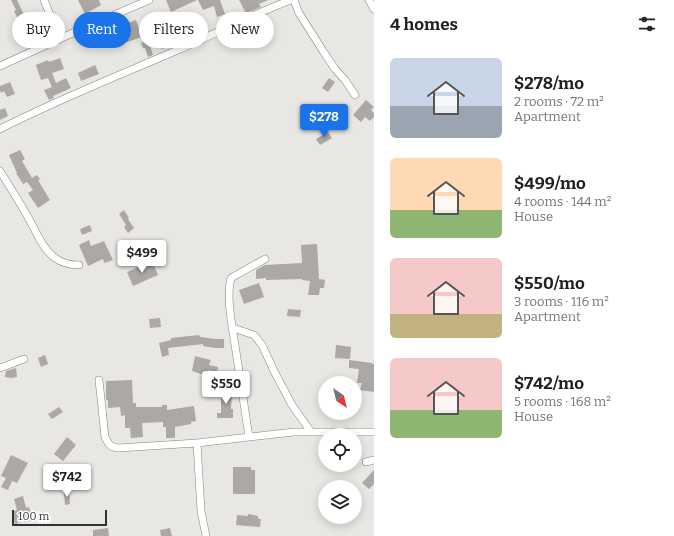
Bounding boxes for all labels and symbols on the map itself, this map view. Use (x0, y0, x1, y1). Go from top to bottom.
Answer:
pin: $278 (300, 104, 348, 138)
pin: $499 (118, 240, 166, 274)
pin: $550 (202, 371, 250, 405)
north arrow (318, 376, 362, 420)
pin: $742 (43, 464, 91, 498)
scale bar (12, 508, 107, 527)

